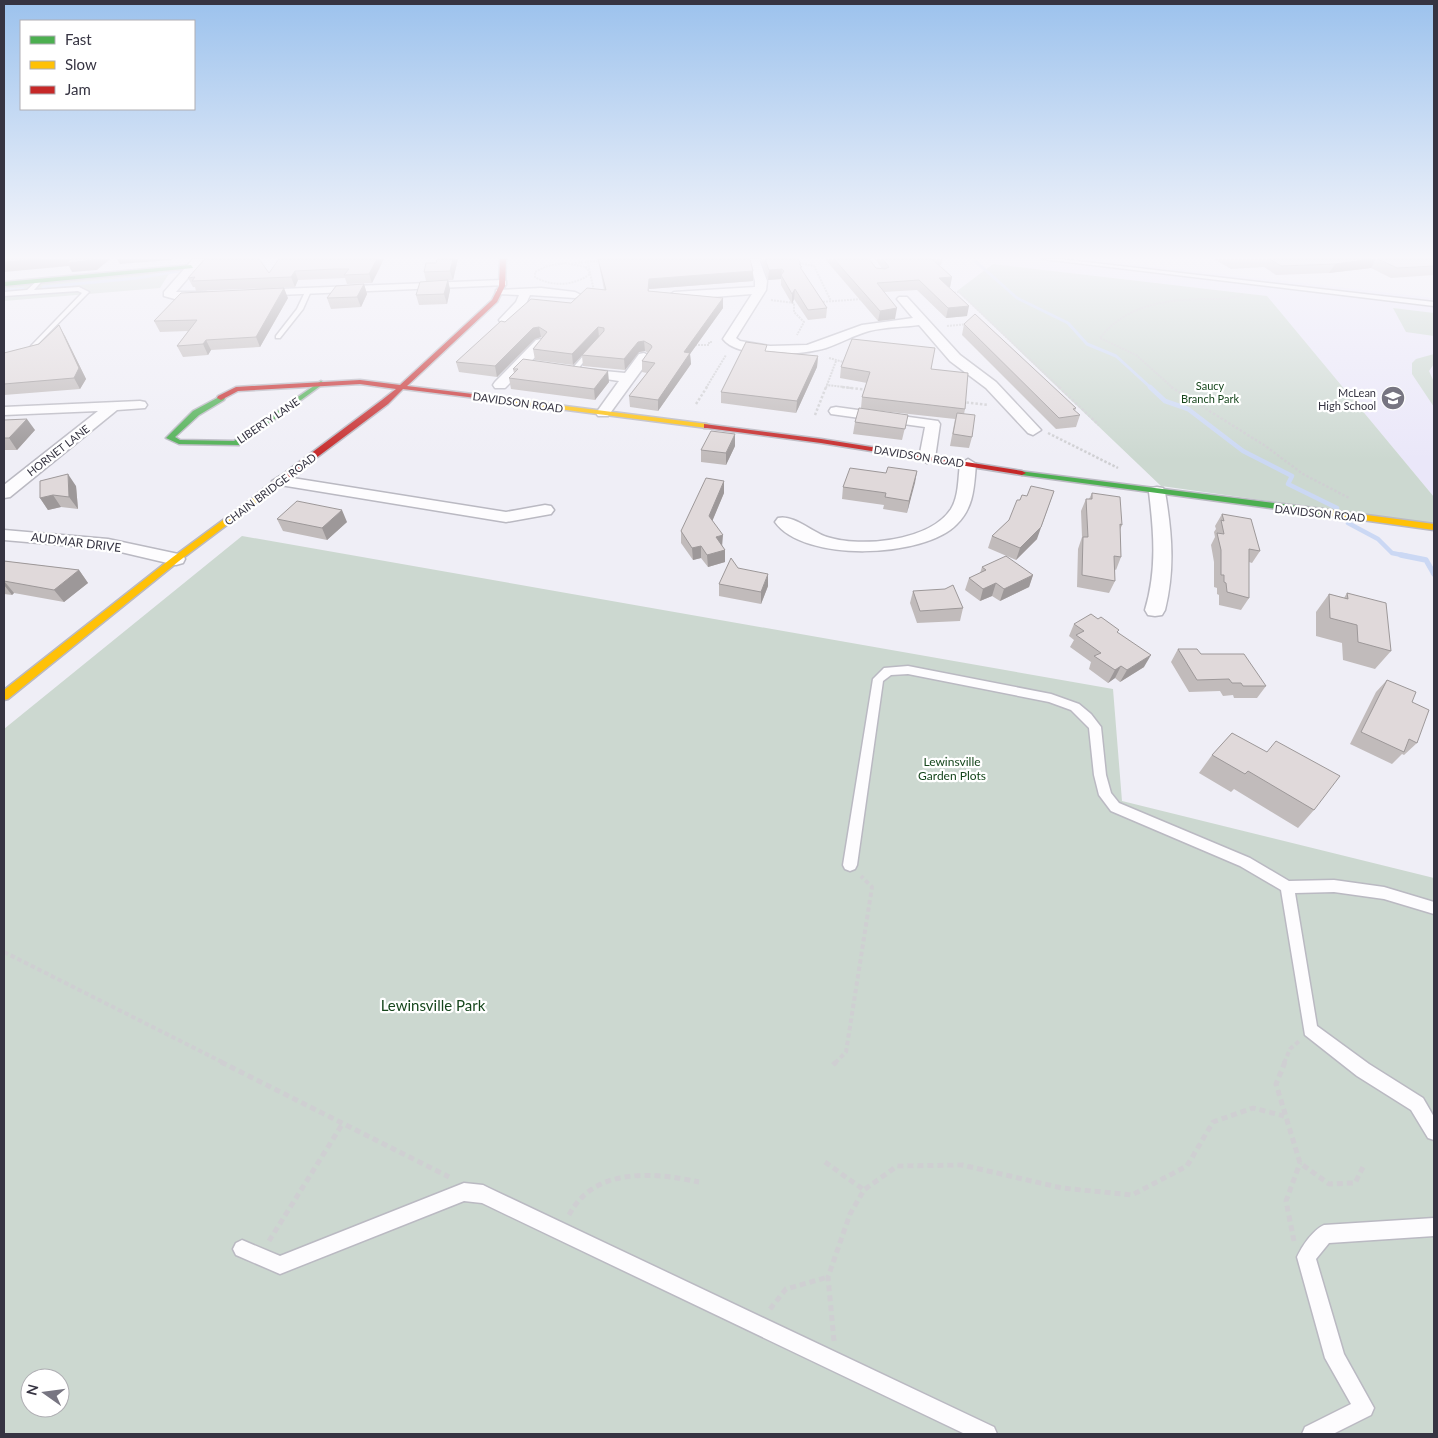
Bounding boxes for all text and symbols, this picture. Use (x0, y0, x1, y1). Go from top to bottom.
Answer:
legend (20, 20, 195, 110)
text: Fast (65, 30, 92, 48)
text: Slow (65, 55, 97, 73)
text: Jam (65, 80, 91, 98)
park label: Saucy Branch Park (1181, 379, 1240, 405)
school or university icon: McLean High School (1380, 385, 1406, 411)
place label: McLean High School (1318, 386, 1376, 412)
street label: DAVIDSON ROAD (472, 389, 564, 415)
street label: LIBERTY LANE (234, 394, 302, 446)
street label: HORNET LANE (24, 422, 92, 478)
street label: DAVIDSON ROAD (873, 442, 965, 470)
street label: CHAIN BRIDGE ROAD (222, 450, 318, 528)
street label: DAVIDSON ROAD (1274, 502, 1366, 524)
street label: AUDMAR DRIVE (30, 529, 122, 555)
park label: Lewinsville Garden Plots (918, 754, 986, 783)
park label: Lewinsville Park (381, 996, 486, 1014)
north arrow (20, 1368, 70, 1418)
text: N (22, 1382, 41, 1397)

